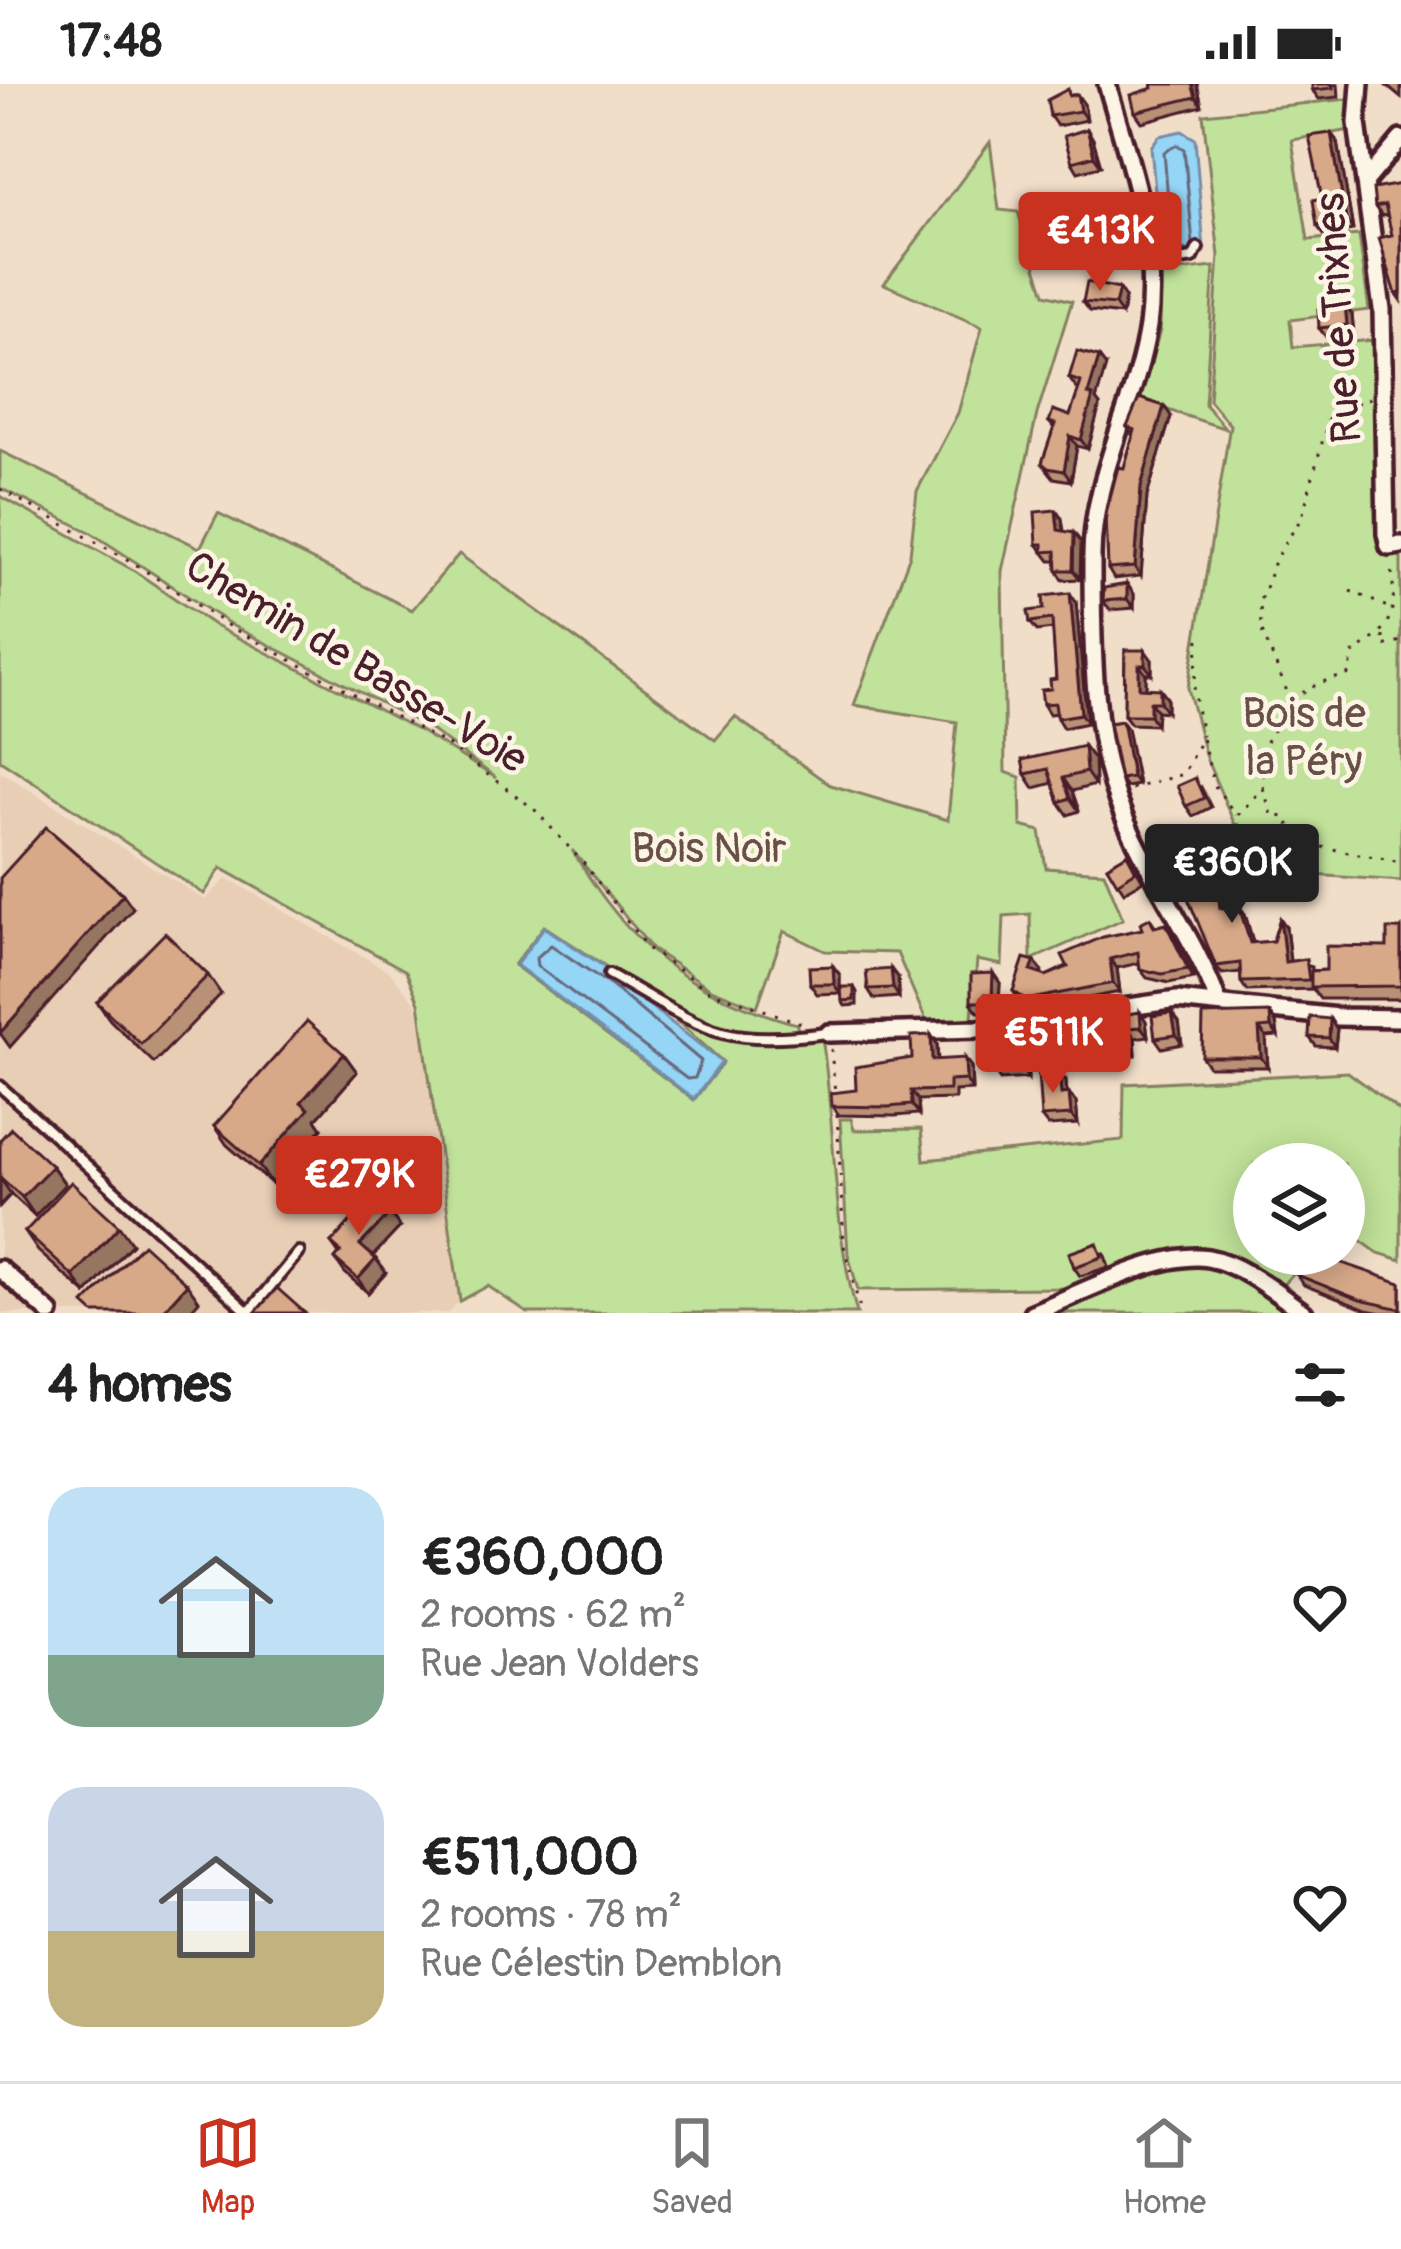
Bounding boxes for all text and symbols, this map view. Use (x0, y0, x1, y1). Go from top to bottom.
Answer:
text: 17:48 (60, 14, 162, 70)
street label: Rue de Trixhes (1304, 191, 1374, 445)
pin: €413K (1016, 192, 1184, 294)
text: €413K (1046, 206, 1154, 255)
street label: Chemin de Basse-Voie (176, 540, 536, 786)
park label: Bois de la Péry (1242, 688, 1366, 788)
park label: Bois Noir (631, 823, 787, 875)
pin: €360K (1148, 824, 1316, 926)
text: €360K (1172, 838, 1292, 887)
pin: €511K (969, 994, 1137, 1096)
text: €511K (1003, 1008, 1103, 1057)
pin: €279K (275, 1136, 443, 1238)
map controls (1233, 1143, 1365, 1275)
button: layers (1233, 1143, 1365, 1275)
text: €279K (303, 1150, 415, 1199)
icon: filters (1287, 1352, 1353, 1418)
text: 4 homes (48, 1353, 232, 1417)
text: €360,000 (420, 1526, 664, 1590)
icon: home (144, 1535, 288, 1679)
icon: heart (1287, 1574, 1353, 1640)
text: 2 rooms · 62 m² (420, 1590, 686, 1639)
text: Rue Jean Volders (420, 1639, 699, 1688)
text: €511,000 (420, 1826, 639, 1890)
icon: home (144, 1835, 288, 1979)
icon: heart (1287, 1874, 1353, 1940)
text: 2 rooms · 78 m² (420, 1890, 682, 1939)
text: Rue Célestin Demblon (420, 1939, 782, 1988)
tab: Map (195, 2110, 261, 2223)
tab: Saved (651, 2110, 733, 2223)
tab: Home (1123, 2110, 1206, 2223)

